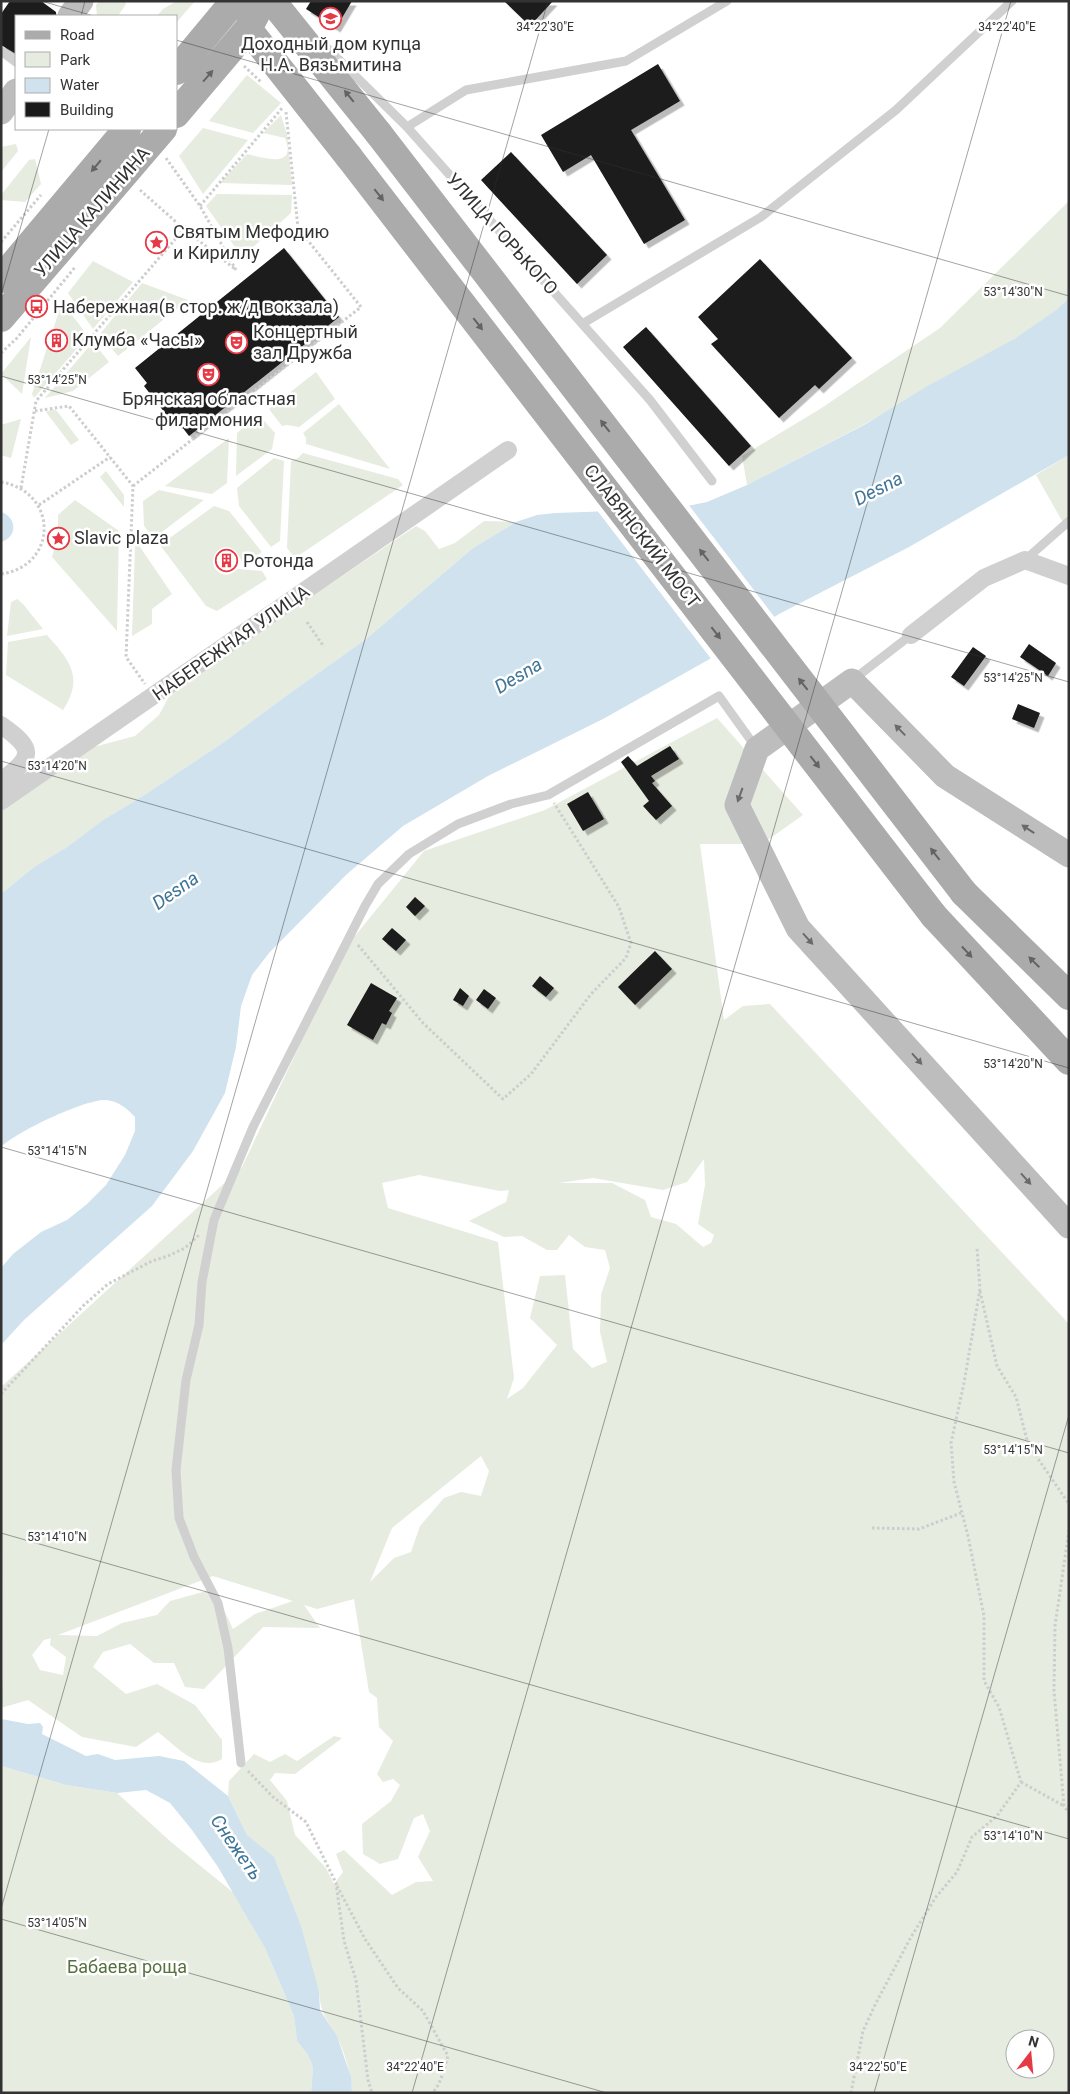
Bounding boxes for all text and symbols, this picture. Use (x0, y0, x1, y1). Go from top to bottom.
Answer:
school or university icon: Доходный дом купца Н.А. Вязьмитина (319, 7, 343, 31)
legend (15, 15, 178, 130)
text: 34°22'30"E (516, 20, 574, 34)
text: 34°22'40"E (978, 20, 1036, 34)
text: Road (60, 26, 94, 44)
place label: Доходный дом купца Н.А. Вязьмитина (241, 33, 421, 75)
text: Park (60, 51, 91, 69)
one-way arrow (202, 71, 214, 83)
text: Water (60, 76, 99, 94)
one-way arrow (343, 90, 354, 103)
text: Building (60, 101, 114, 119)
street label: УЛИЦА КАЛИНИНА (29, 142, 154, 281)
one-way arrow (91, 160, 102, 172)
street label: УЛИЦА ГОРЬКОГО (442, 169, 562, 299)
one-way arrow (374, 188, 384, 202)
place label: Святым Мефодию и Кириллу (173, 221, 329, 263)
place icon: Святым Мефодию и Кириллу (145, 230, 169, 254)
text: 53°14'30"N (983, 285, 1043, 299)
bus stop icon: Набережная(в стор. ж/д вокзала) (25, 295, 49, 319)
place label: Набережная(в стор. ж/д вокзала) (53, 296, 339, 318)
one-way arrow (473, 317, 484, 330)
place label: Концертный зал Дружба (253, 321, 358, 363)
building icon: Клумба «Часы» (44, 328, 68, 352)
place label: Клумба «Часы» (72, 329, 202, 350)
theatre icon: Концертный зал Дружба (225, 330, 249, 354)
theatre icon: Брянская областная филармония (197, 362, 221, 386)
text: 53°14'25"N (27, 373, 87, 387)
place label: Брянская областная филармония (122, 388, 296, 430)
one-way arrow (600, 420, 610, 433)
street label: СЛАВЯНСКИЙ МОСТ (580, 460, 705, 612)
water label: Desna (850, 466, 906, 510)
place icon: Slavic plaza (46, 526, 70, 550)
place label: Slavic plaza (74, 527, 169, 548)
one-way arrow (699, 548, 709, 562)
building icon: Ротонда (215, 549, 239, 573)
place label: Ротонда (243, 550, 314, 571)
street label: НАБЕРЕЖНАЯ УЛИЦА (148, 580, 313, 705)
one-way arrow (711, 626, 722, 639)
water label: Desna (490, 652, 546, 699)
text: 53°14'25"N (983, 671, 1043, 685)
one-way arrow (798, 678, 809, 691)
one-way arrow (894, 724, 906, 736)
one-way arrow (810, 755, 821, 768)
text: 53°14'20"N (27, 759, 87, 773)
one-way arrow (736, 788, 744, 803)
one-way arrow (1021, 824, 1034, 834)
one-way arrow (929, 848, 940, 861)
water label: Desna (148, 866, 203, 915)
one-way arrow (802, 932, 814, 944)
one-way arrow (961, 945, 973, 957)
one-way arrow (1028, 956, 1040, 968)
one-way arrow (911, 1052, 923, 1064)
text: 53°14'20"N (983, 1057, 1043, 1071)
text: 53°14'15"N (27, 1144, 87, 1158)
one-way arrow (1020, 1173, 1032, 1185)
text: 53°14'15"N (983, 1443, 1043, 1457)
text: 53°14'10"N (27, 1530, 87, 1544)
water label: Снежеть (206, 1810, 267, 1885)
text: 53°14'10"N (983, 1829, 1043, 1843)
text: 53°14'05"N (27, 1916, 87, 1930)
park label: Бабаева роща (67, 1956, 187, 1977)
north arrow (1005, 2029, 1055, 2079)
text: N (1027, 2032, 1041, 2051)
text: 34°22'40"E (386, 2060, 444, 2074)
text: 34°22'50"E (849, 2060, 907, 2074)

